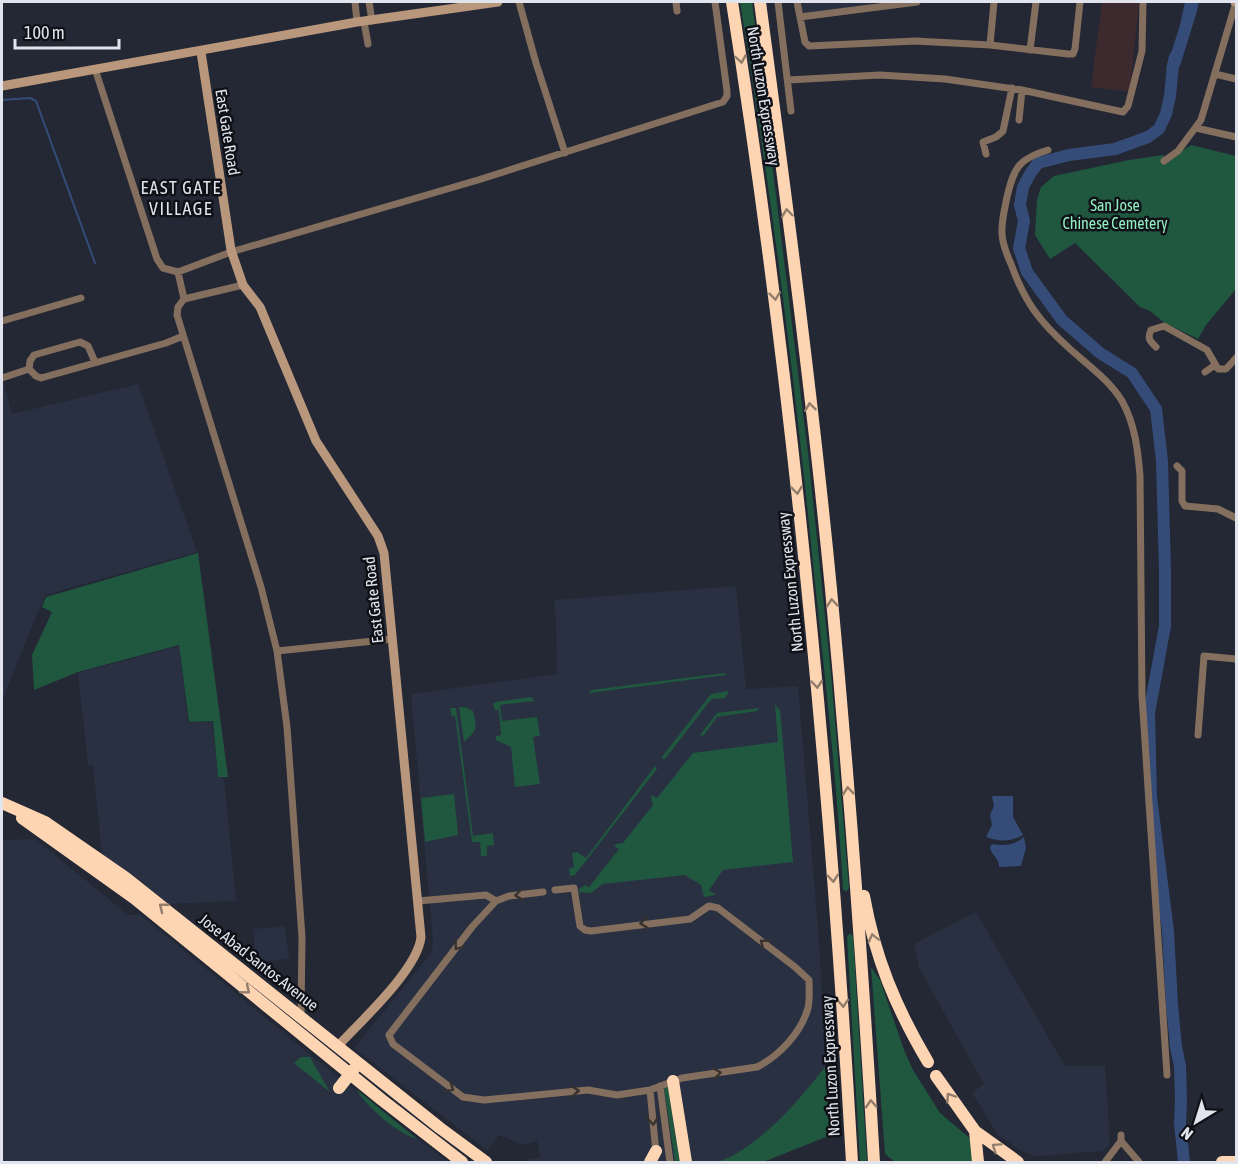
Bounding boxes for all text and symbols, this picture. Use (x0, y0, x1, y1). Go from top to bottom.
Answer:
scale bar (15, 12, 118, 50)
text: 100 m (24, 22, 65, 43)
street label: North Luzon Expressway (743, 25, 784, 167)
one-way arrow (735, 55, 747, 64)
street label: East Gate Road (212, 88, 244, 176)
district label: EAST GATE VILLAGE (140, 177, 222, 219)
park label: San Jose Chinese Cemetery (1062, 196, 1168, 233)
one-way arrow (782, 209, 794, 218)
one-way arrow (768, 292, 781, 301)
one-way arrow (805, 402, 817, 411)
one-way arrow (790, 485, 803, 495)
street label: North Luzon Expressway (774, 511, 807, 653)
street label: East Gate Road (359, 556, 387, 644)
one-way arrow (826, 598, 839, 608)
one-way arrow (810, 679, 823, 689)
one-way arrow (842, 786, 855, 795)
one-way arrow (826, 874, 839, 883)
one-way arrow (514, 889, 523, 901)
one-way arrow (158, 903, 169, 914)
street label: Jose Abad Santos Avenue (196, 910, 322, 1014)
one-way arrow (639, 917, 649, 929)
one-way arrow (867, 933, 880, 943)
one-way arrow (454, 939, 465, 950)
one-way arrow (760, 939, 771, 950)
one-way arrow (239, 982, 250, 993)
street label: North Luzon Expressway (817, 995, 844, 1137)
one-way arrow (836, 998, 849, 1007)
one-way arrow (712, 1067, 721, 1079)
one-way arrow (444, 1081, 455, 1092)
one-way arrow (570, 1084, 579, 1097)
north arrow (1166, 1092, 1226, 1152)
one-way arrow (946, 1093, 958, 1103)
one-way arrow (864, 1100, 877, 1109)
one-way arrow (646, 1116, 659, 1125)
text: N (1177, 1124, 1196, 1144)
one-way arrow (991, 1143, 1002, 1154)

